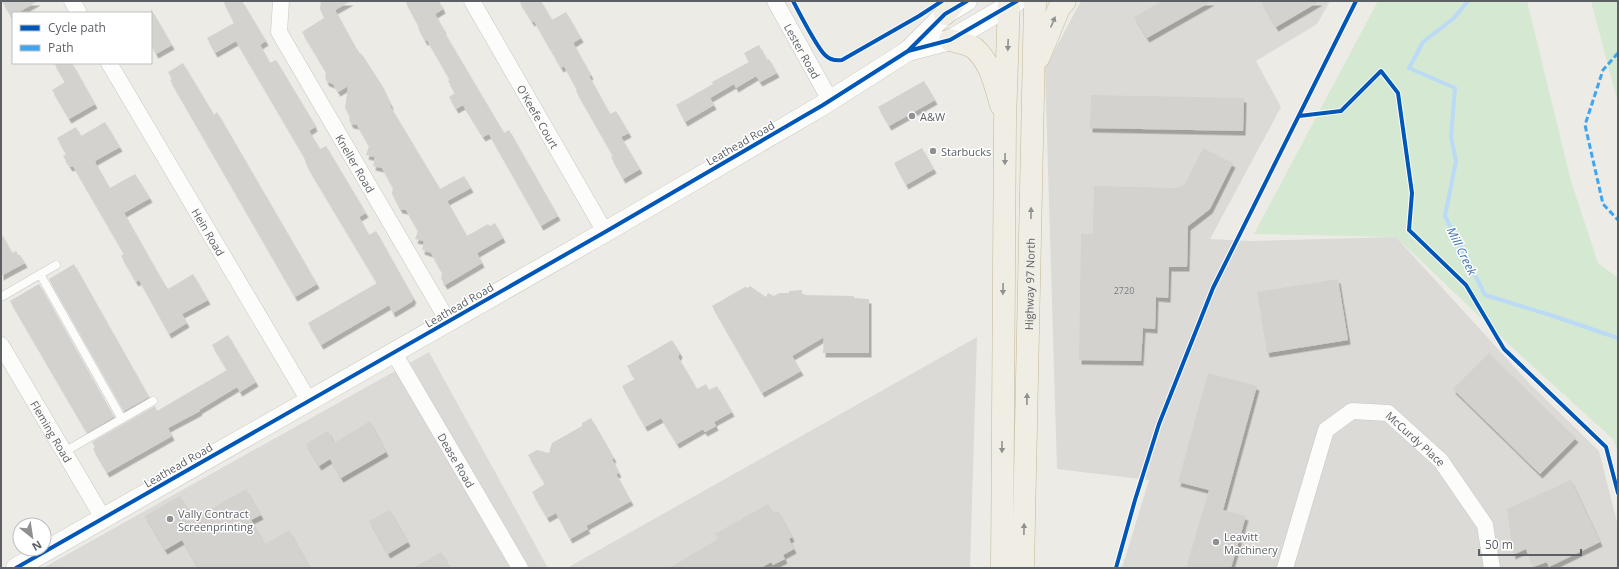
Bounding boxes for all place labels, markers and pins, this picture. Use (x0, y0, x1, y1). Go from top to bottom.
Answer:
place label: A&W (920, 109, 945, 124)
marker: A&W (907, 111, 917, 121)
place label: Starbucks (941, 144, 991, 159)
marker: Starbucks (928, 146, 938, 156)
place label: Vally Contract Screenprinting (178, 506, 253, 534)
marker: Vally Contract Screenprinting (165, 514, 175, 524)
place label: Leavitt Machinery (1224, 529, 1278, 557)
marker: Leavitt Machinery (1211, 537, 1221, 547)

